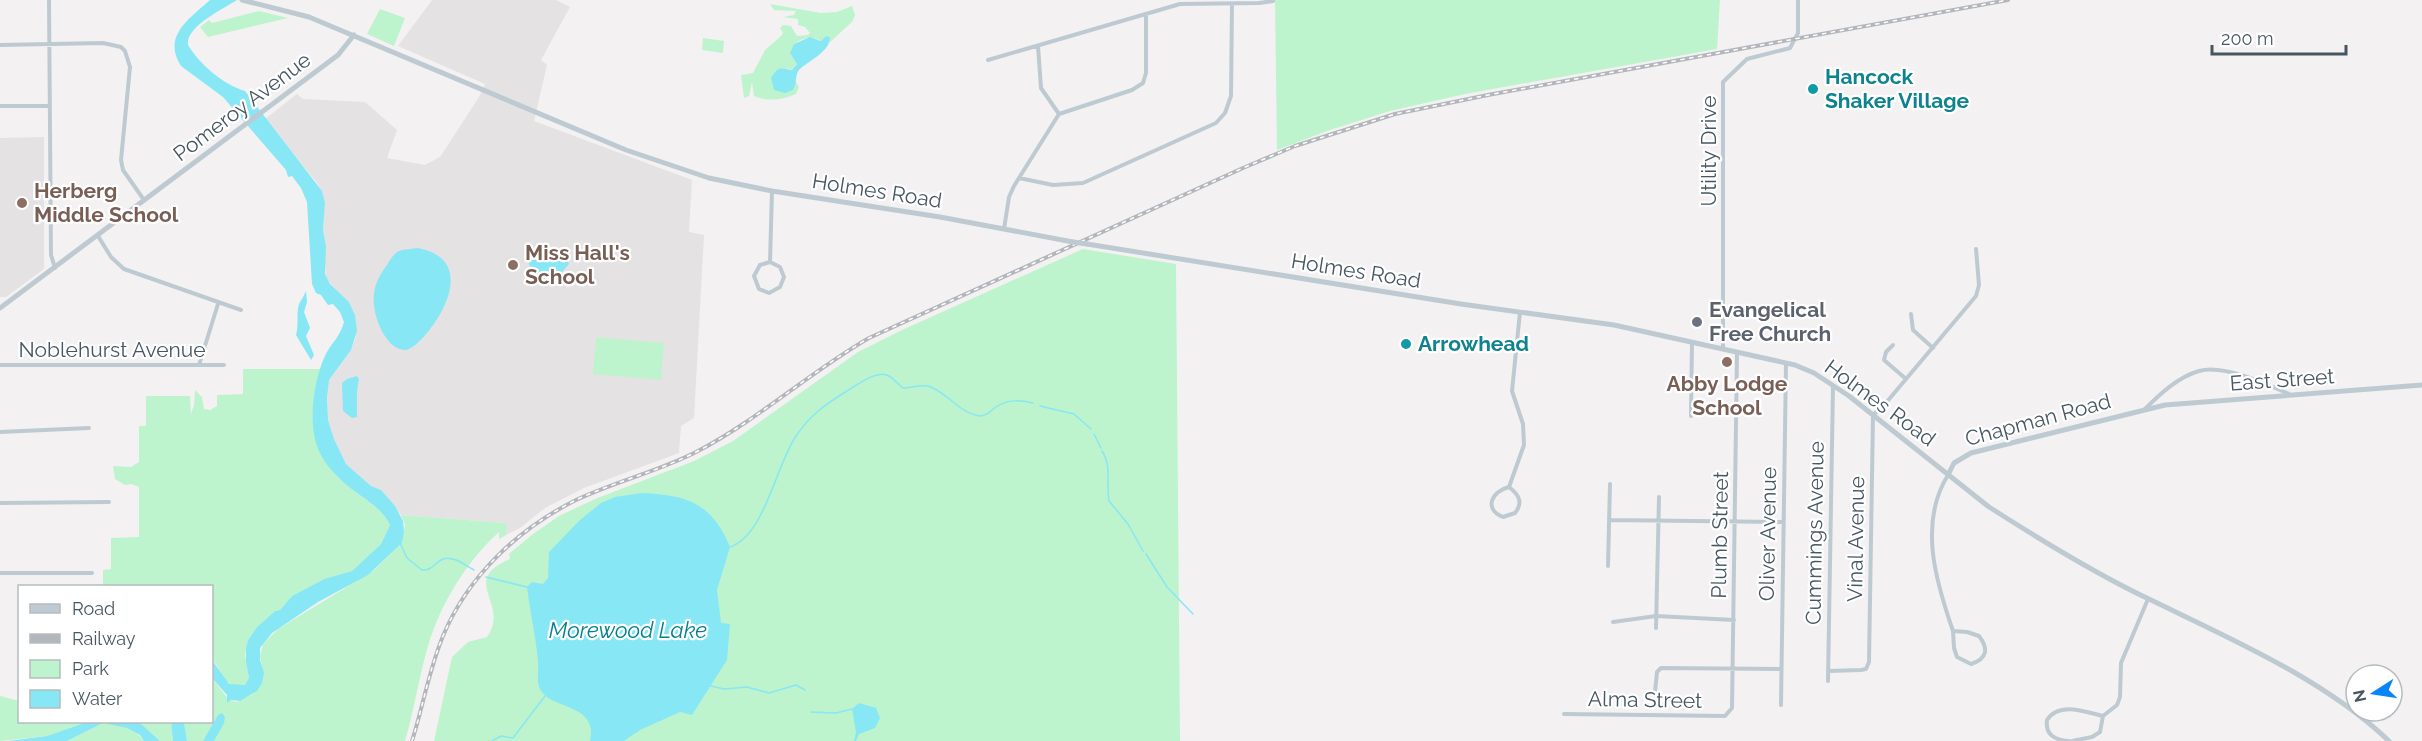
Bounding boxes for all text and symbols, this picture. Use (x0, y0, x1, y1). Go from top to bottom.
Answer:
scale bar (2212, 18, 2346, 56)
text: 200 m (2221, 28, 2274, 49)
street label: Pomeroy Avenue (168, 47, 315, 166)
place label: Hancock Shaker Village (1825, 64, 1970, 113)
marker: Hancock Shaker Village (1806, 82, 1820, 96)
street label: Utility Drive (1696, 96, 1721, 207)
street label: Holmes Road (810, 168, 944, 213)
place label: Herberg Middle School (34, 178, 179, 227)
marker: Herberg Middle School (15, 196, 29, 210)
place label: Miss Hall's School (525, 240, 630, 289)
street label: Holmes Road (1289, 248, 1423, 293)
marker: Miss Hall's School (506, 258, 520, 272)
place label: Evangelical Free Church (1709, 297, 1831, 346)
marker: Evangelical Free Church (1690, 315, 1704, 329)
place label: Arrowhead (1418, 331, 1529, 356)
street label: Noblehurst Avenue (18, 337, 206, 362)
marker: Arrowhead (1399, 337, 1413, 351)
street label: Holmes Road (1820, 354, 1941, 451)
marker: Abby Lodge School (1720, 355, 1734, 369)
street label: East Street (2229, 363, 2335, 396)
place label: Abby Lodge School (1667, 371, 1788, 420)
street label: Chapman Road (1962, 388, 2113, 451)
street label: Cummings Avenue (1800, 441, 1829, 625)
street label: Oliver Avenue (1754, 467, 1781, 601)
street label: Plumb Street (1706, 471, 1733, 599)
street label: Vinal Avenue (1842, 476, 1869, 602)
legend (18, 585, 213, 723)
text: Road (72, 598, 115, 619)
water label: Morewood Lake (549, 617, 707, 643)
text: Railway (72, 628, 136, 649)
text: Park (72, 658, 109, 679)
north arrow (2344, 663, 2404, 723)
street label: Alma Street (1588, 686, 1702, 713)
text: Water (72, 688, 123, 709)
text: N (2349, 688, 2370, 704)

